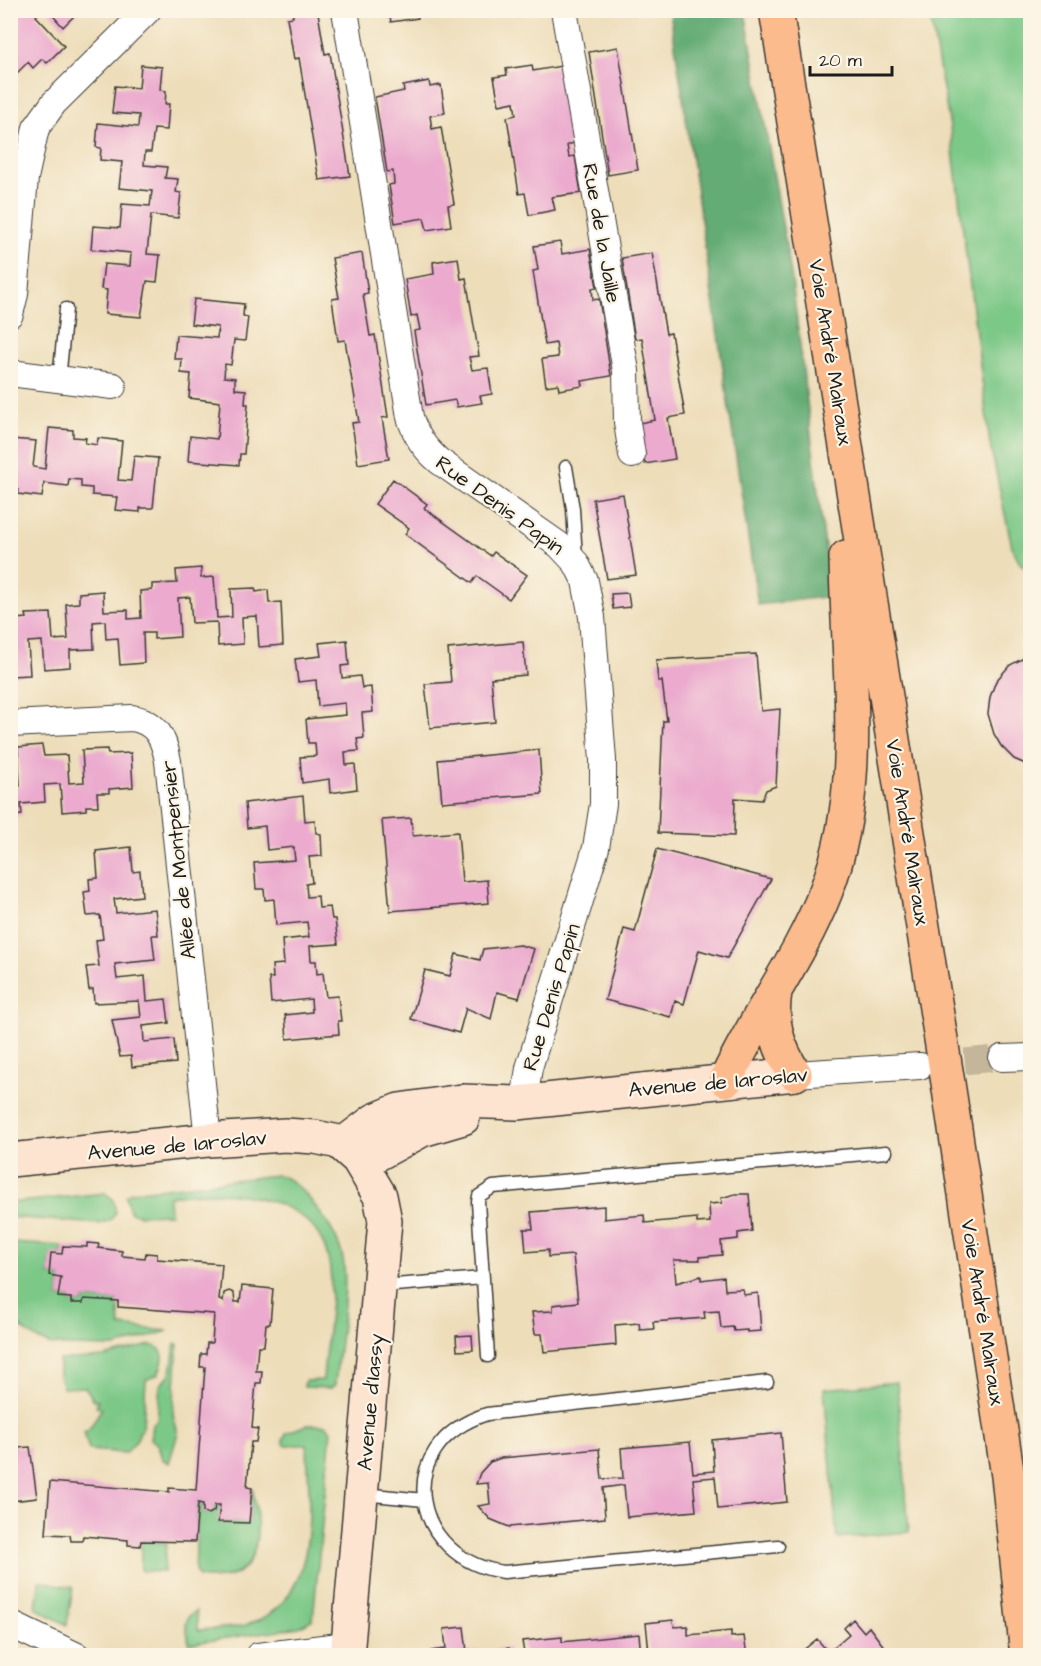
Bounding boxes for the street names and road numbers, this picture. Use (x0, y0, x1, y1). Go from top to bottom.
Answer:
street label: Rue de la Jaille (575, 161, 628, 305)
street label: Voie André Malraux (801, 257, 860, 447)
street label: Rue Denis Papin (429, 449, 570, 563)
street label: Voie André Malraux (878, 737, 937, 927)
street label: Allée de Montpensier (154, 758, 204, 961)
street label: Rue Denis Papin (515, 920, 589, 1075)
street label: Avenue de Iaroslav (627, 1060, 809, 1105)
street label: Avenue de Iaroslav (86, 1123, 268, 1168)
street label: Voie André Malraux (953, 1217, 1012, 1407)
street label: Avenue d'Iassy (350, 1332, 393, 1472)

